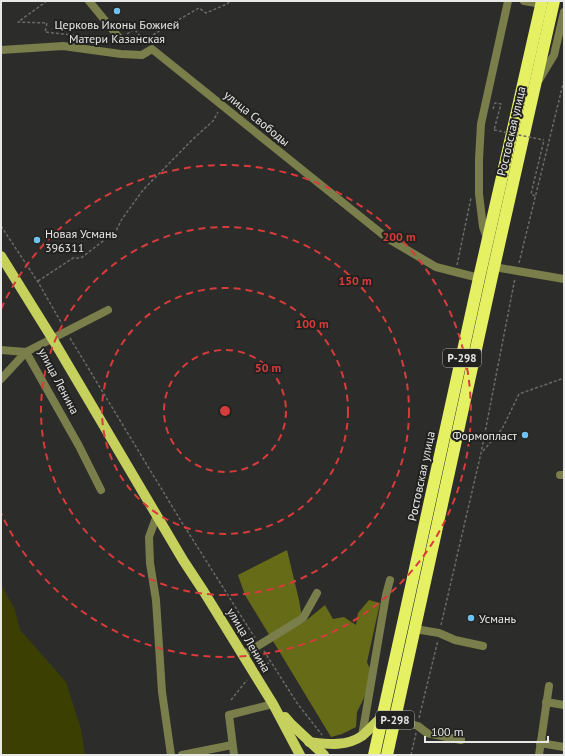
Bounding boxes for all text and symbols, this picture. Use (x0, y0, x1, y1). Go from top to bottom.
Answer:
marker: Церковь Иконы Божией Матери Казанская (112, 6, 122, 16)
place label: Церковь Иконы Божией Матери Казанская (55, 17, 179, 46)
street label: Ростовская улица (493, 85, 529, 177)
street label: улица Свободы (221, 87, 293, 149)
place label: Новая Усмань 396311 (45, 226, 117, 255)
text: 200 m (382, 229, 416, 244)
marker: Новая Усмань 396311 (32, 235, 42, 245)
text: 150 m (338, 273, 372, 288)
text: 100 m (295, 316, 329, 331)
street label: улица Ленина (35, 345, 83, 417)
road number: Р-298 (443, 349, 481, 367)
text: 50 m (255, 360, 281, 375)
centre of rings (218, 404, 232, 418)
place label: Формопласт (452, 428, 517, 443)
street label: Ростовская улица (404, 430, 438, 522)
marker: Формопласт (520, 430, 530, 440)
street label: улица Ленина (224, 605, 274, 675)
place label: Усмань (479, 611, 516, 626)
marker: Усмань (466, 613, 476, 623)
road number: Р-298 (376, 711, 414, 729)
scale bar (425, 718, 548, 744)
text: 100 m (431, 724, 464, 739)

